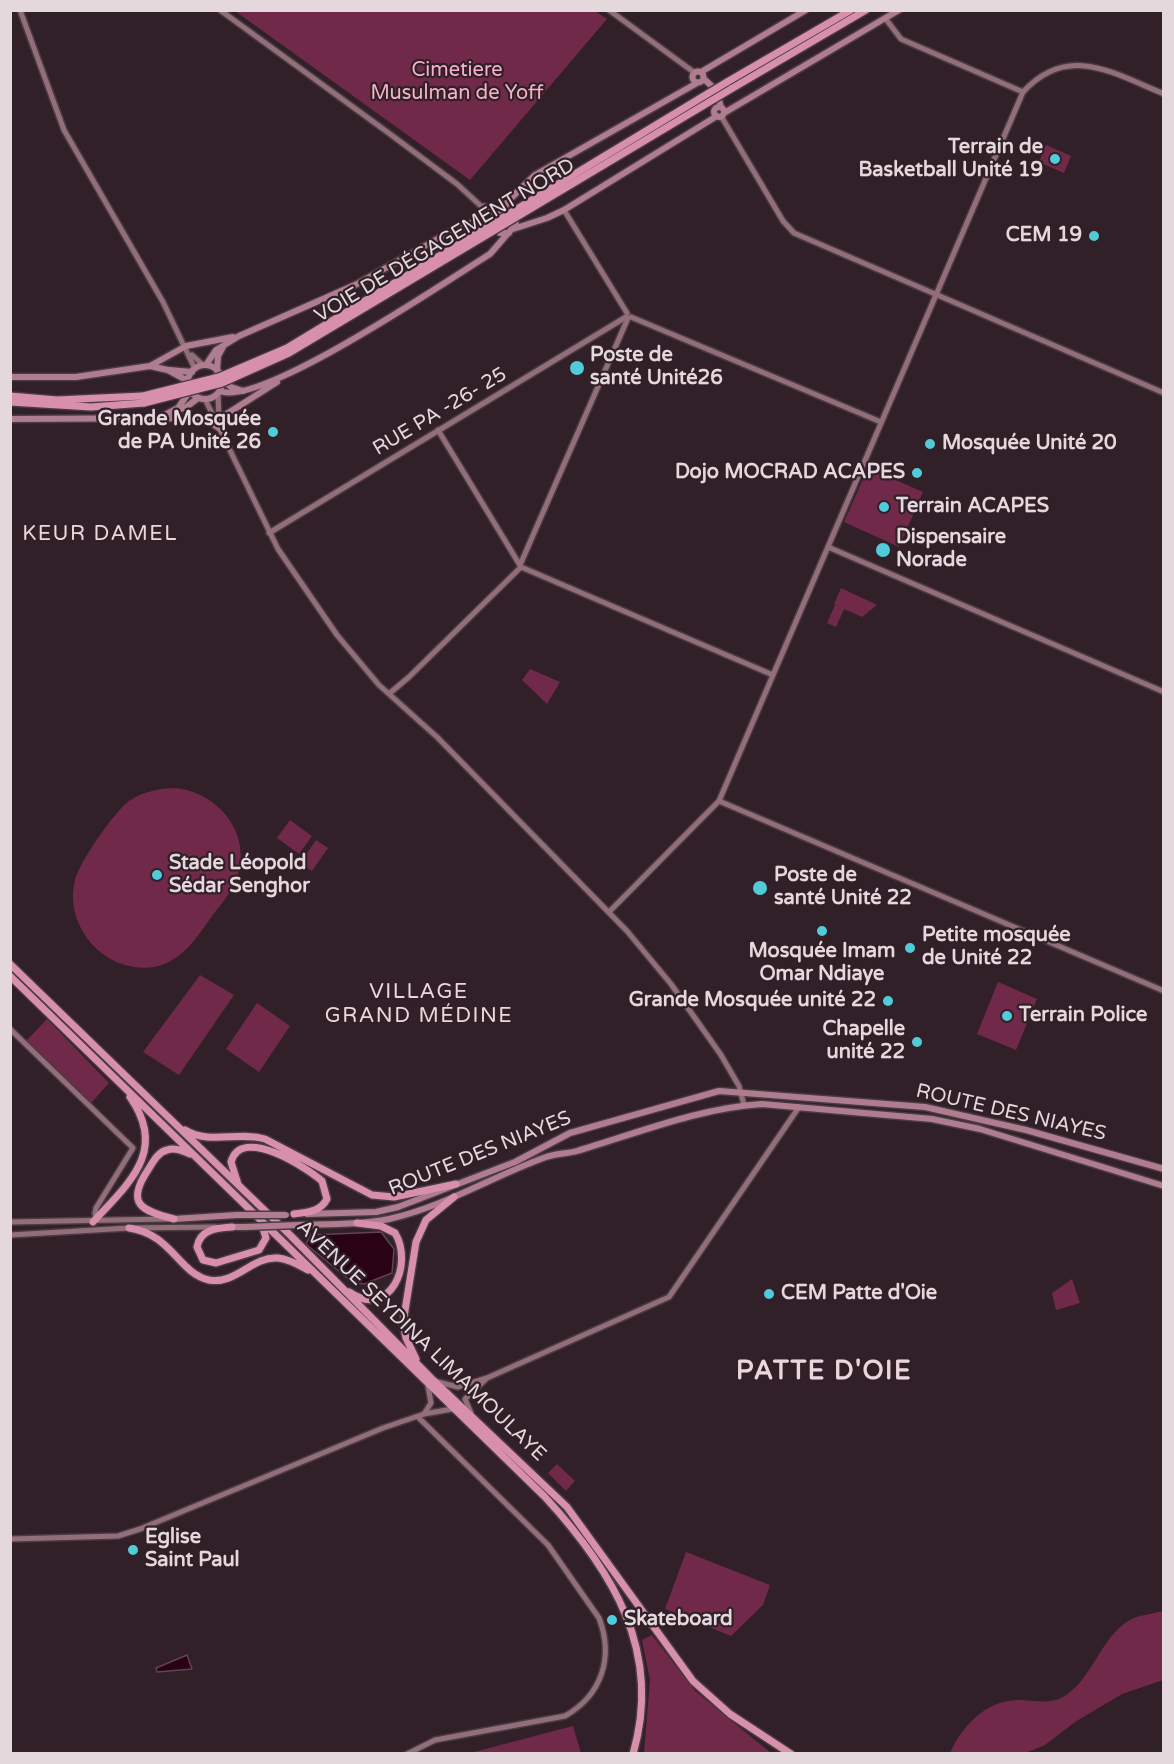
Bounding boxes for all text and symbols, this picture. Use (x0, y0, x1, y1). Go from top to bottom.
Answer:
park label: Cimetiere Musulman de Yoff (371, 59, 543, 106)
place label: Terrain de Basketball Unité 19 (859, 136, 1043, 183)
marker: Terrain de Basketball Unité 19 (1048, 152, 1062, 166)
street label: VOIE DE DÉGAGEMENT NORD (311, 154, 579, 328)
place label: CEM 19 (1006, 224, 1082, 248)
marker: CEM 19 (1087, 229, 1101, 243)
place label: Poste de santé Unité26 (590, 344, 723, 391)
marker: Poste de santé Unité26 (568, 359, 586, 377)
street label: RUE PA -26- 25 (369, 363, 511, 461)
place label: Grande Mosquée de PA Unité 26 (97, 408, 261, 455)
marker: Grande Mosquée de PA Unité 26 (266, 425, 280, 439)
place label: Mosquée Unité 20 (942, 432, 1117, 456)
marker: Mosquée Unité 20 (923, 437, 937, 451)
place label: Dojo MOCRAD ACAPES (675, 461, 905, 485)
marker: Dojo MOCRAD ACAPES (910, 466, 924, 480)
place label: Terrain ACAPES (896, 495, 1049, 519)
marker: Terrain ACAPES (877, 500, 891, 514)
district label: KEUR DAMEL (22, 521, 178, 547)
place label: Dispensaire Norade (896, 526, 1006, 573)
marker: Dispensaire Norade (874, 541, 892, 559)
place label: Stade Léopold Sédar Senghor (169, 852, 310, 899)
place label: Poste de santé Unité 22 (774, 864, 912, 911)
marker: Stade Léopold Sédar Senghor (150, 868, 164, 882)
marker: Poste de santé Unité 22 (751, 879, 769, 897)
marker: Mosquée Imam Omar Ndiaye (815, 924, 829, 938)
place label: Petite mosquée de Unité 22 (922, 924, 1071, 971)
place label: Mosquée Imam Omar Ndiaye (749, 940, 895, 987)
marker: Petite mosquée de Unité 22 (903, 941, 917, 955)
district label: VILLAGE GRAND MÉDINE (325, 979, 513, 1029)
place label: Grande Mosquée unité 22 (629, 989, 876, 1013)
marker: Grande Mosquée unité 22 (881, 994, 895, 1008)
place label: Terrain Police (1019, 1004, 1147, 1028)
marker: Terrain Police (1000, 1009, 1014, 1023)
place label: Chapelle unité 22 (822, 1018, 905, 1065)
marker: Chapelle unité 22 (910, 1035, 924, 1049)
street label: ROUTE DES NIAYES (914, 1079, 1108, 1147)
street label: ROUTE DES NIAYES (385, 1106, 575, 1202)
street label: AVENUE SEYDINA LIMAMOULAYE (291, 1215, 551, 1467)
place label: CEM Patte d'Oie (781, 1282, 937, 1306)
marker: CEM Patte d'Oie (762, 1287, 776, 1301)
district label: PATTE D'OIE (736, 1356, 912, 1388)
place label: Eglise Saint Paul (145, 1526, 240, 1573)
marker: Eglise Saint Paul (126, 1543, 140, 1557)
place label: Skateboard (624, 1608, 733, 1632)
marker: Skateboard (605, 1613, 619, 1627)

